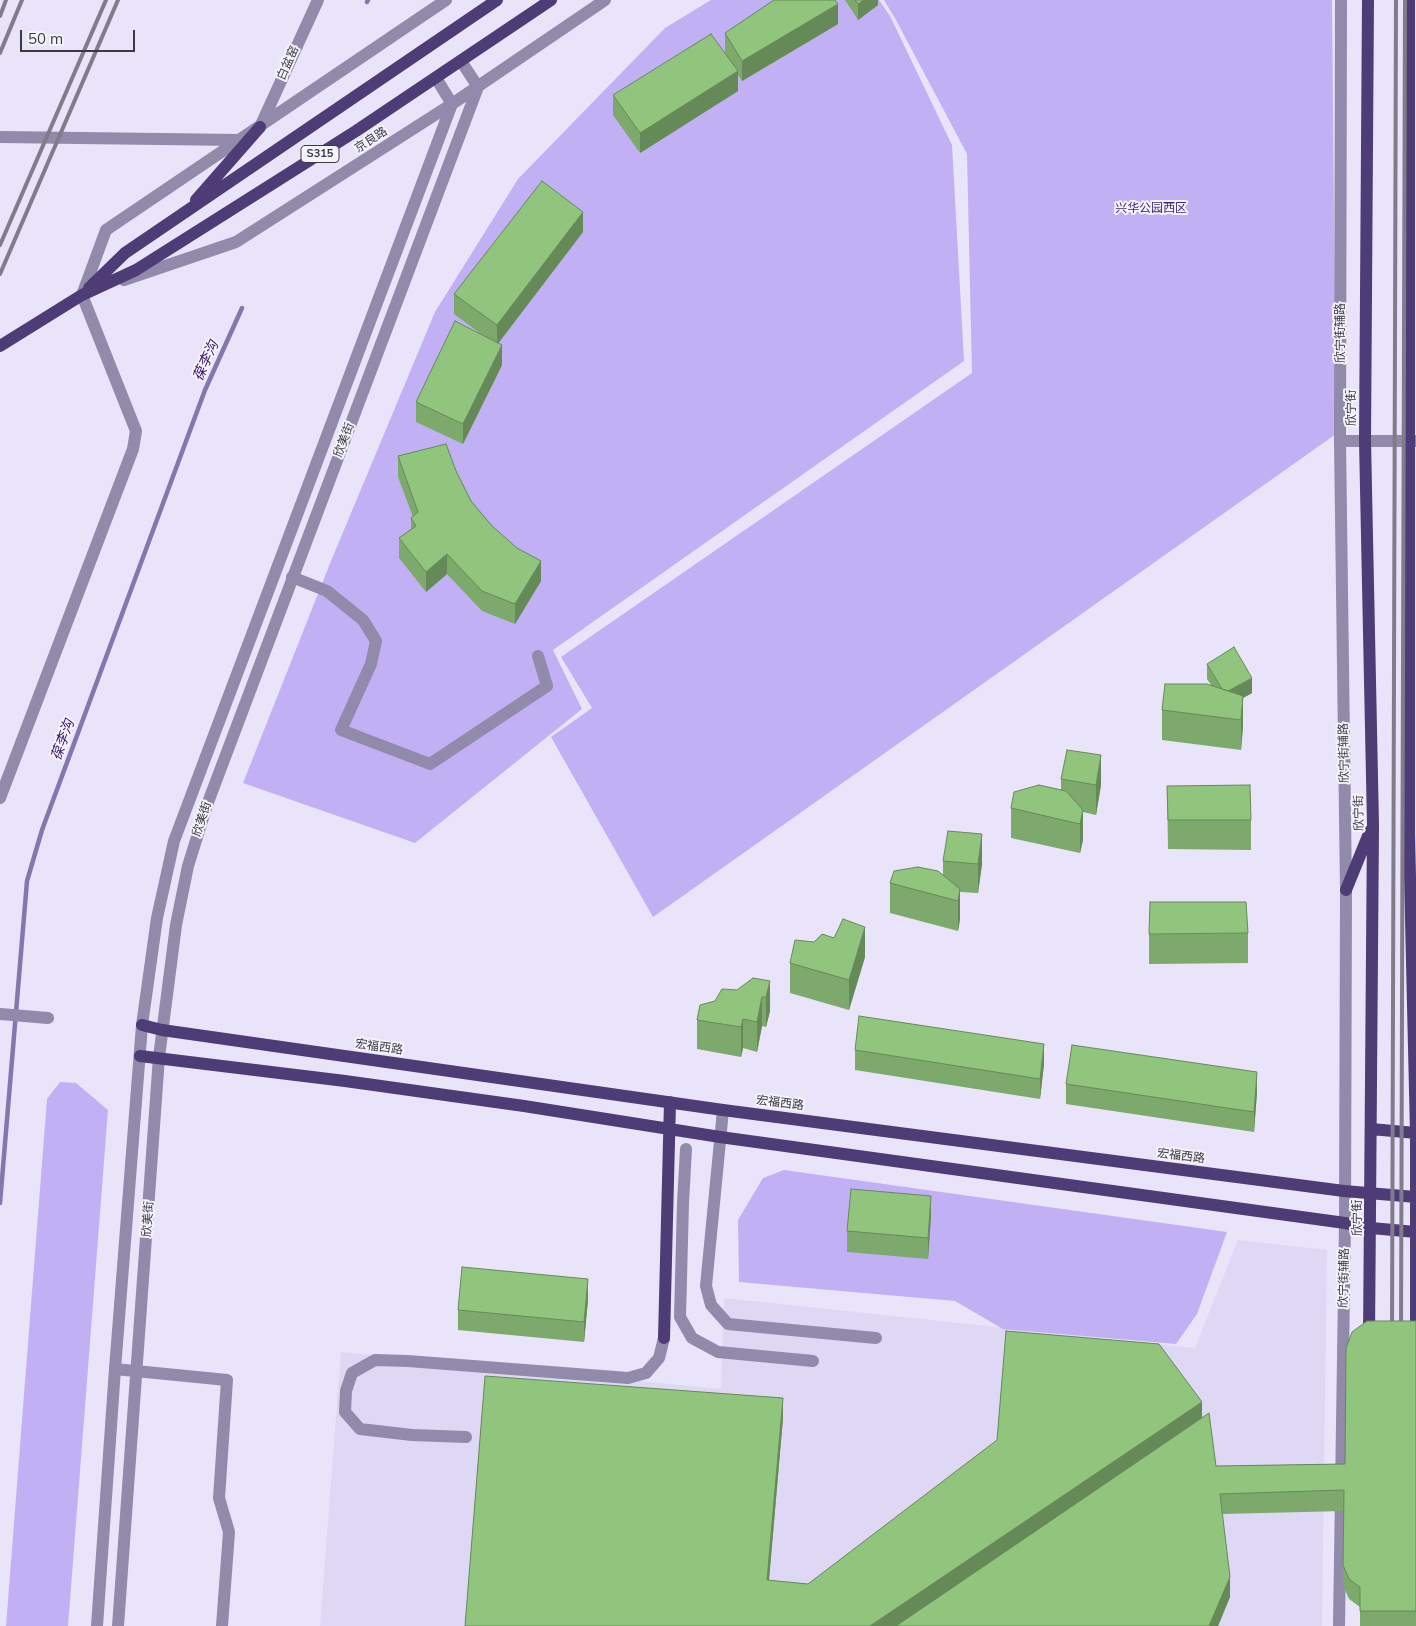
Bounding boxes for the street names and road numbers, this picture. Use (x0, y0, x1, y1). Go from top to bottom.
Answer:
street label: 白盆窑 (274, 44, 302, 82)
street label: 京良路 (352, 124, 390, 156)
road number: S315 (301, 146, 339, 162)
street label: 欣宁街辅路 (1333, 303, 1347, 363)
street label: 欣宁街 (1344, 390, 1358, 426)
street label: 欣美街 (331, 421, 357, 459)
street label: 欣宁街辅路 (1336, 723, 1352, 783)
street label: 欣宁街 (1351, 795, 1367, 831)
street label: 欣美街 (190, 800, 214, 838)
street label: 宏福西路 (354, 1037, 404, 1057)
street label: 宏福西路 (755, 1093, 805, 1113)
street label: 宏福西路 (1156, 1146, 1206, 1166)
street label: 欣宁街 (1350, 1200, 1364, 1236)
street label: 欣美街 (140, 1201, 156, 1237)
street label: 欣宁街辅路 (1336, 1248, 1352, 1308)

